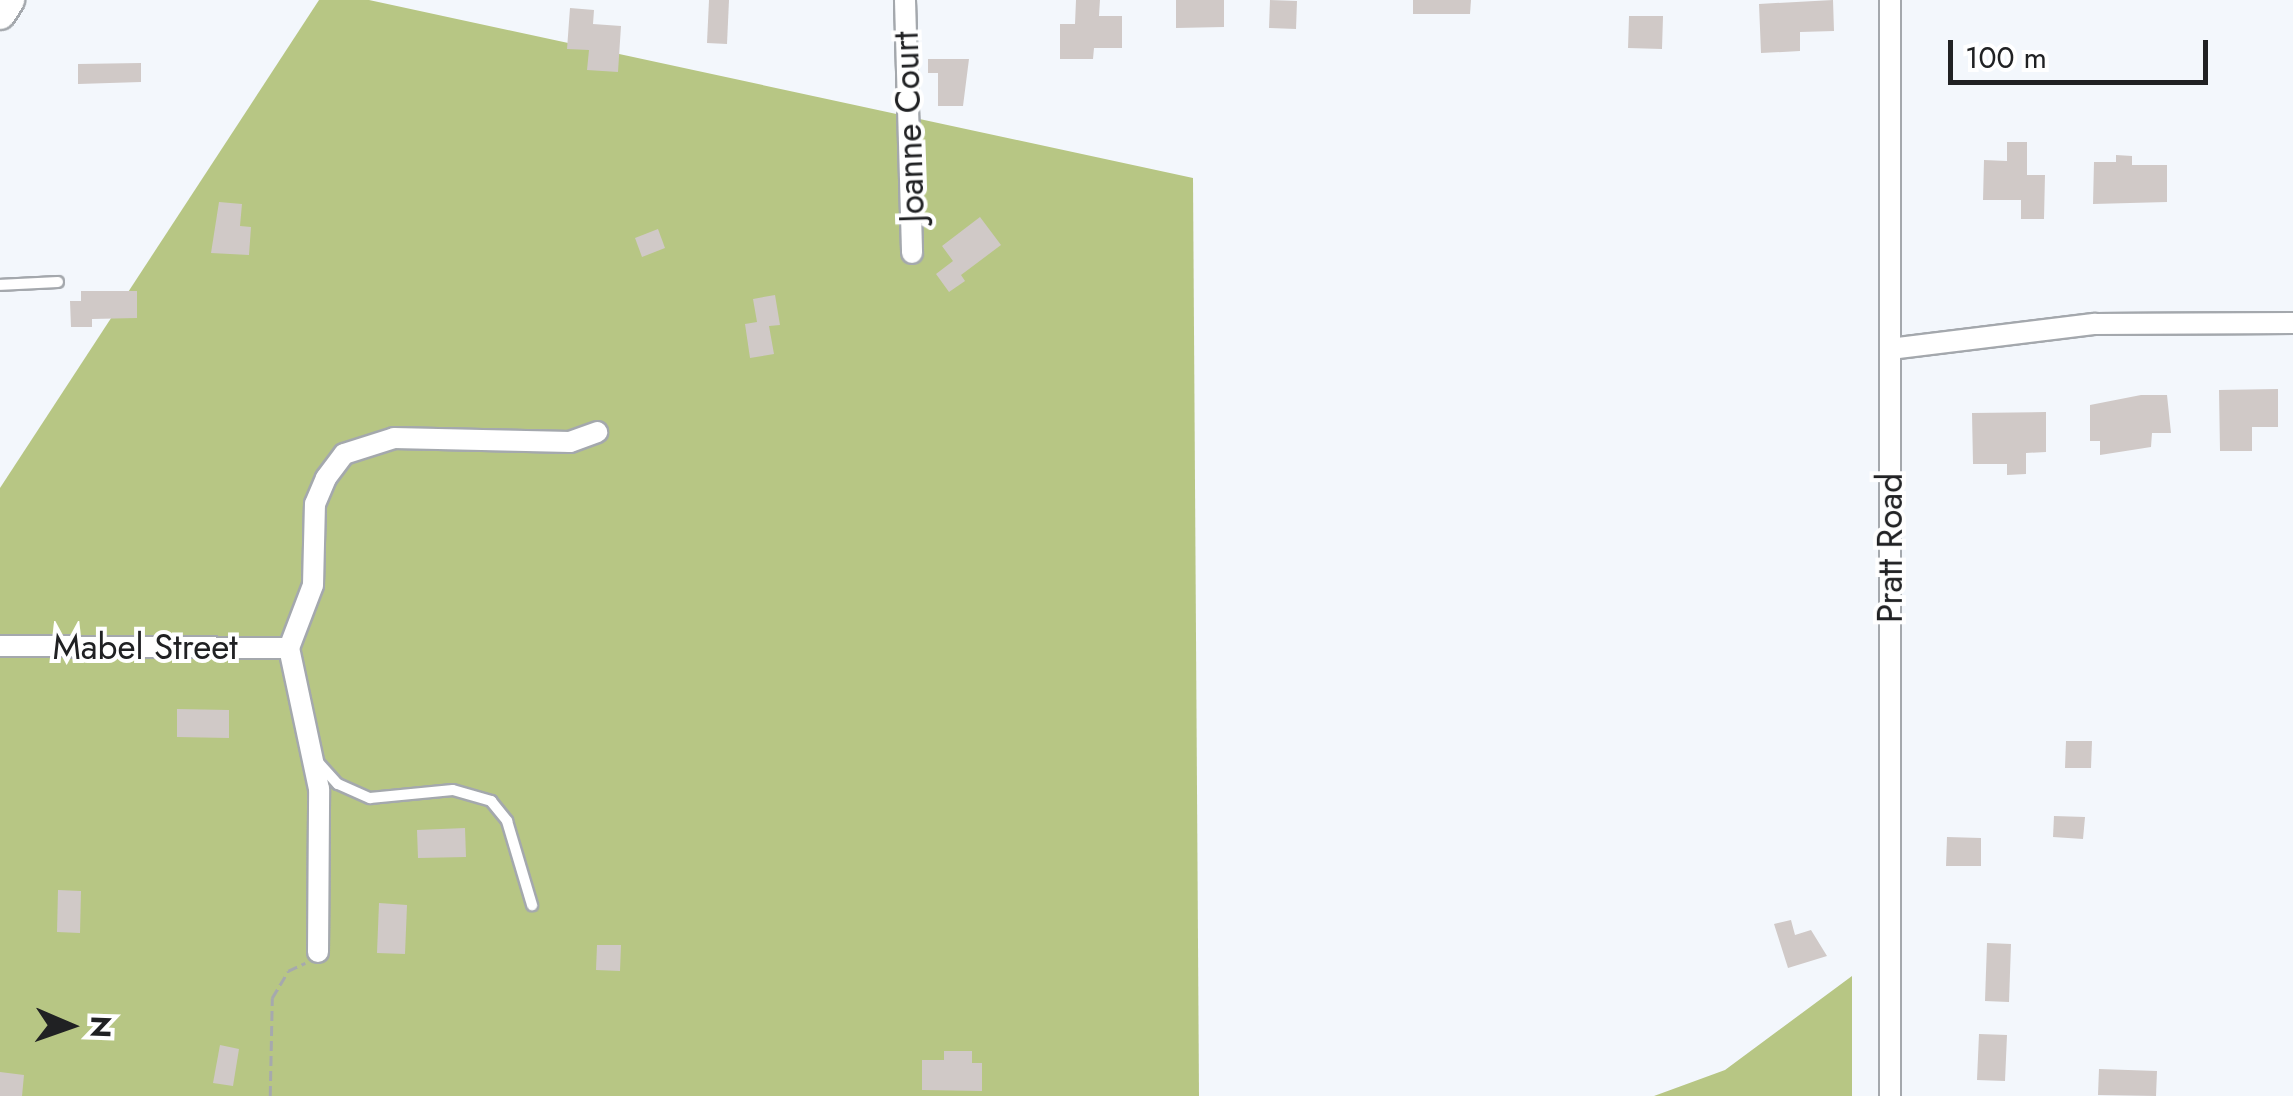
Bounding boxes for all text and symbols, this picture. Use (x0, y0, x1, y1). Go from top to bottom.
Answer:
scale bar (1953, 20, 2213, 82)
street label: Joanne Court (885, 31, 933, 223)
text: 100 m (1965, 36, 2047, 79)
street label: Pratt Road (1869, 473, 1911, 623)
street label: Mabel Street (52, 626, 238, 668)
north arrow (20, 976, 120, 1076)
text: N (80, 1015, 121, 1039)

